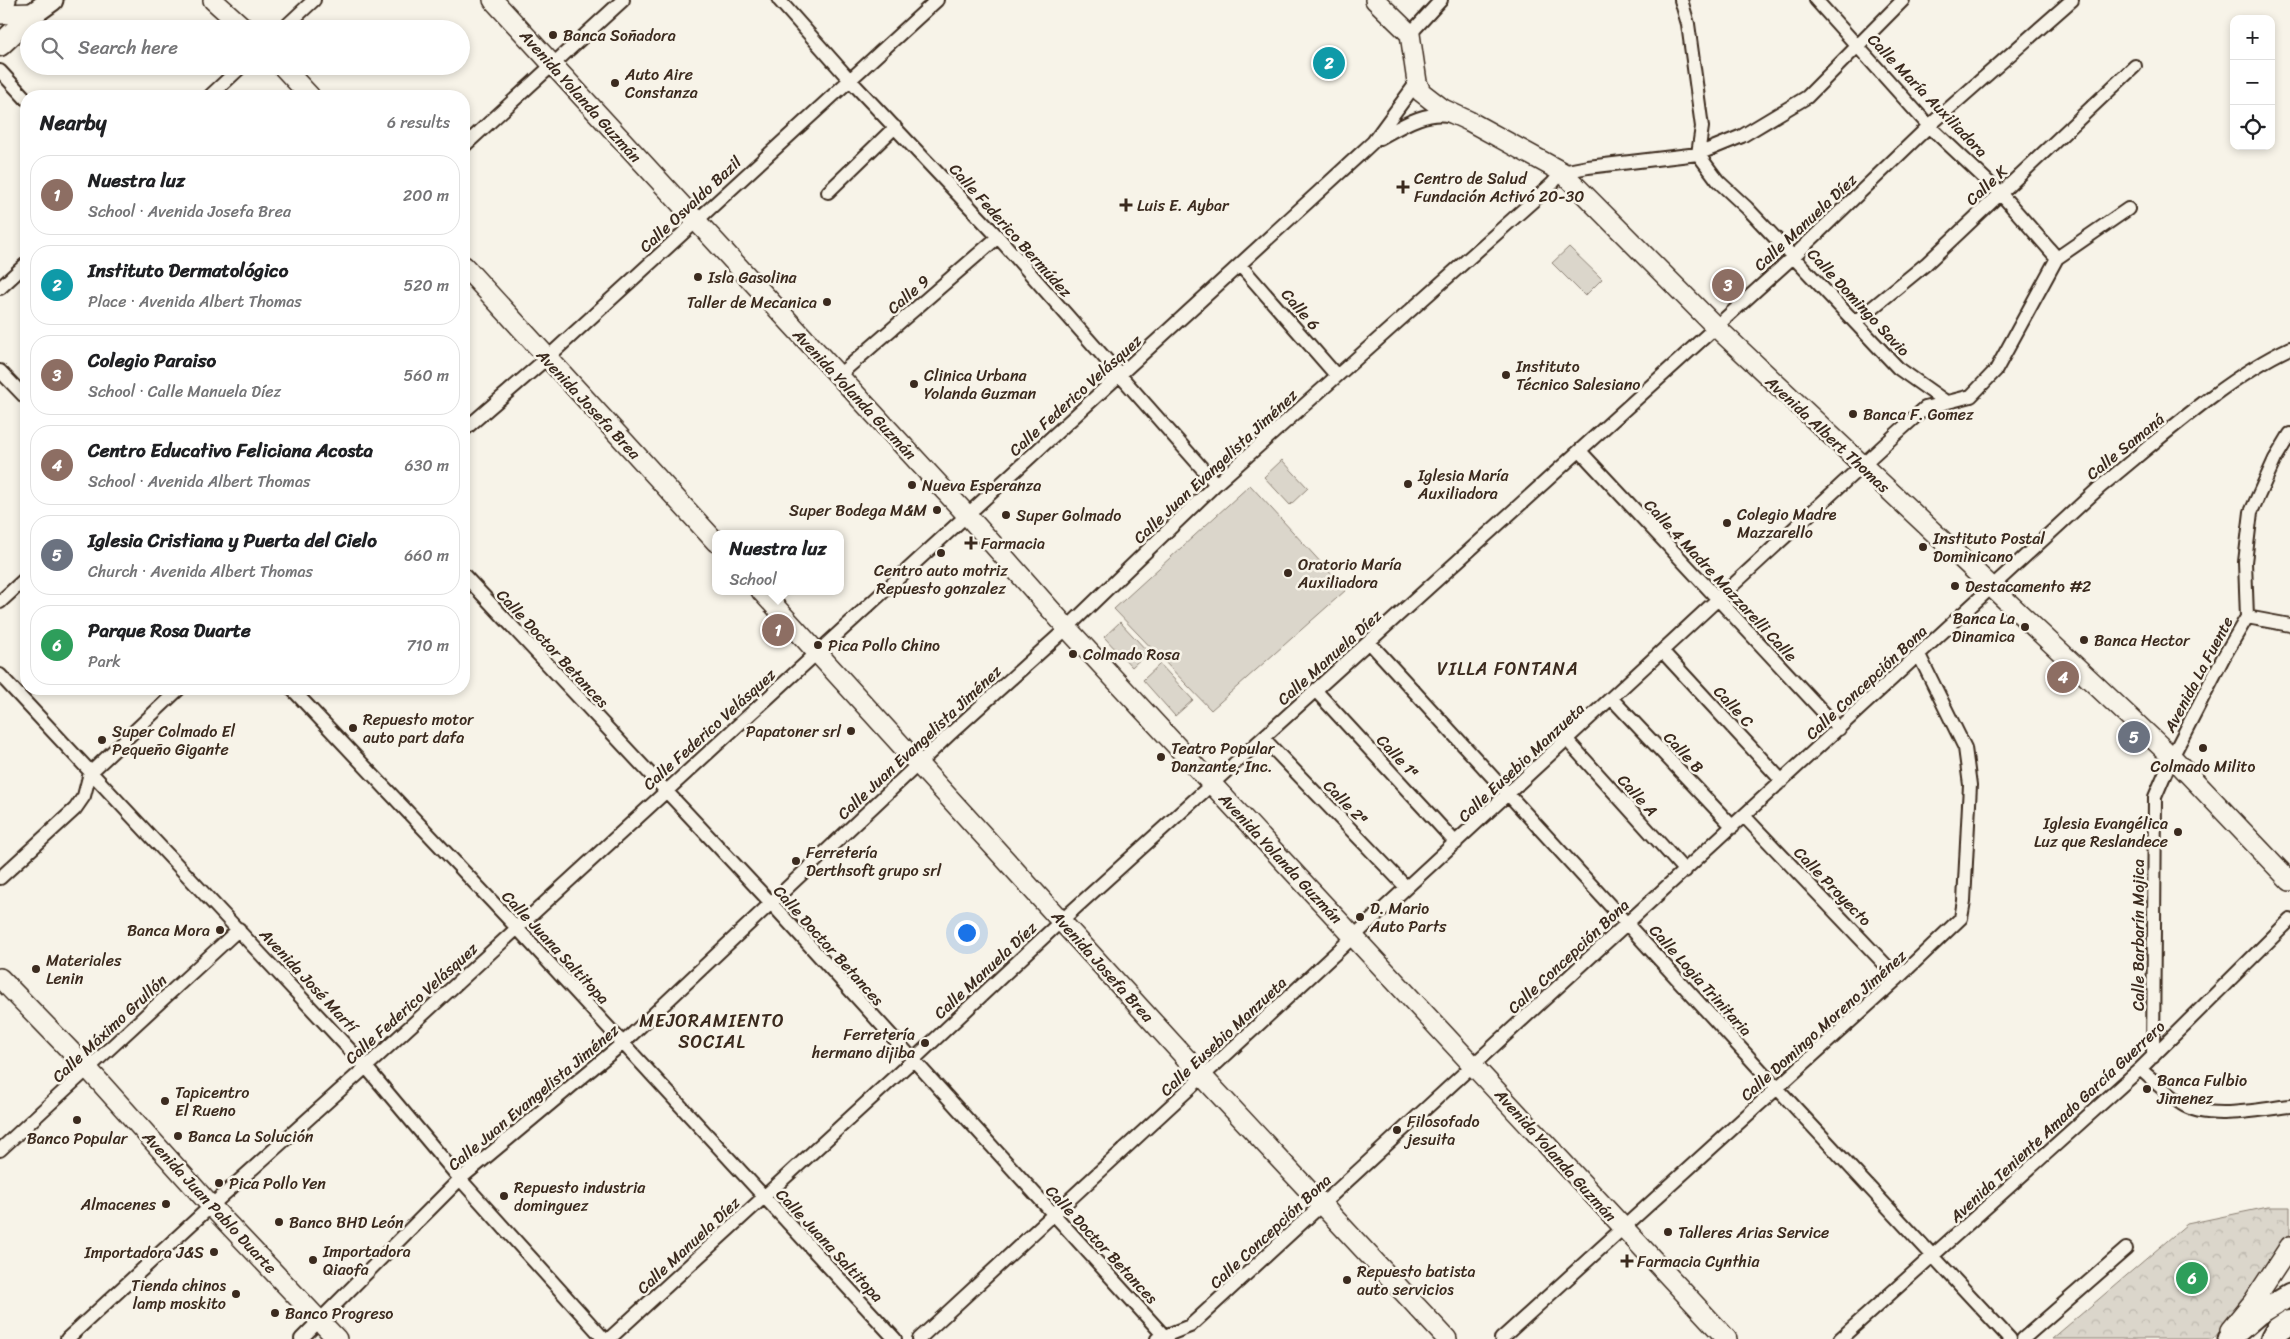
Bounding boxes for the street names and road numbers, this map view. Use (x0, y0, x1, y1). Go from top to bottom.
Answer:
street label: Avenida Yolanda Guzmán (512, 22, 649, 170)
street label: Calle María Auxiliadora (1860, 26, 1995, 164)
street label: Calle Osvaldo Bazil (632, 148, 749, 260)
street label: Calle Federico Bermúdez (942, 156, 1080, 305)
street label: Calle K (1958, 157, 2015, 213)
street label: Calle Manuela Díez (1747, 166, 1864, 278)
street label: Calle Domingo Savio (1800, 241, 1917, 364)
street label: Calle 9 (880, 267, 937, 322)
street label: Calle 6 (1274, 281, 1328, 337)
street label: Avenida Yolanda Guzmán (785, 321, 924, 467)
street label: Calle Federico Velásquez (1002, 327, 1149, 464)
street label: Avenida Josefa Brea (529, 341, 649, 467)
street label: Avenida Albert Thomas (1758, 368, 1897, 501)
street label: Calle Juan Evangelista Jiménez (1126, 381, 1305, 551)
street label: Calle Samaná (2079, 405, 2171, 487)
street label: Calle 4 Madre Mazzarelli Calle (1637, 492, 1805, 669)
street label: Calle Doctor Betances (489, 582, 616, 715)
street label: Calle Manuela Díez (1270, 602, 1389, 713)
street label: Avenida La Fuente (2155, 611, 2241, 739)
street label: Calle Concepción Bona (1798, 618, 1934, 747)
street label: Calle Juan Evangelista Jiménez (830, 657, 1009, 827)
street label: Calle Federico Velásquez (636, 661, 783, 798)
street label: Calle C (1706, 678, 1761, 734)
street label: Calle Eusebio Manzueta (1451, 695, 1592, 829)
street label: Calle B (1656, 724, 1711, 780)
street label: Calle 1ª (1369, 727, 1426, 785)
street label: Calle A (1610, 767, 1665, 824)
street label: Calle 2ª (1316, 773, 1375, 832)
street label: Avenida Yolanda Guzmán (1211, 785, 1350, 931)
street label: Calle Proyecto (1787, 839, 1879, 933)
street label: Calle Barbarín Mojica (2124, 859, 2153, 1011)
street label: Calle Doctor Betances (766, 878, 892, 1013)
street label: Calle Juana Saltitopa (495, 883, 617, 1011)
street label: Calle Concepción Bona (1500, 892, 1636, 1021)
street label: Avenida Josefa Brea (1043, 903, 1162, 1030)
street label: Calle Manuela Díez (927, 914, 1044, 1026)
street label: Calle Logia Trinitaria (1642, 917, 1759, 1043)
street label: Avenida José Martí (252, 921, 367, 1041)
street label: Calle Federico Velásquez (338, 935, 485, 1072)
street label: Calle Domingo Moreno Jiménez (1733, 942, 1914, 1109)
street label: Calle Máximo Grullón (45, 967, 174, 1090)
street label: Calle Eusebio Manzueta (1153, 969, 1294, 1103)
street label: Avenida Teniente Amado García Guerrero (1942, 1013, 2172, 1230)
street label: Calle Juan Evangelista Jiménez (441, 1016, 626, 1178)
street label: Avenida Yolanda Guzmán (1487, 1081, 1624, 1229)
street label: Avenida Juan Pablo Duarte (134, 1123, 284, 1281)
street label: Calle Concepción Bona (1202, 1167, 1338, 1296)
street label: Calle Doctor Betances (1038, 1178, 1165, 1311)
street label: Calle Juana Saltitopa (769, 1181, 891, 1309)
street label: Calle Manuela Díez (630, 1189, 747, 1301)

